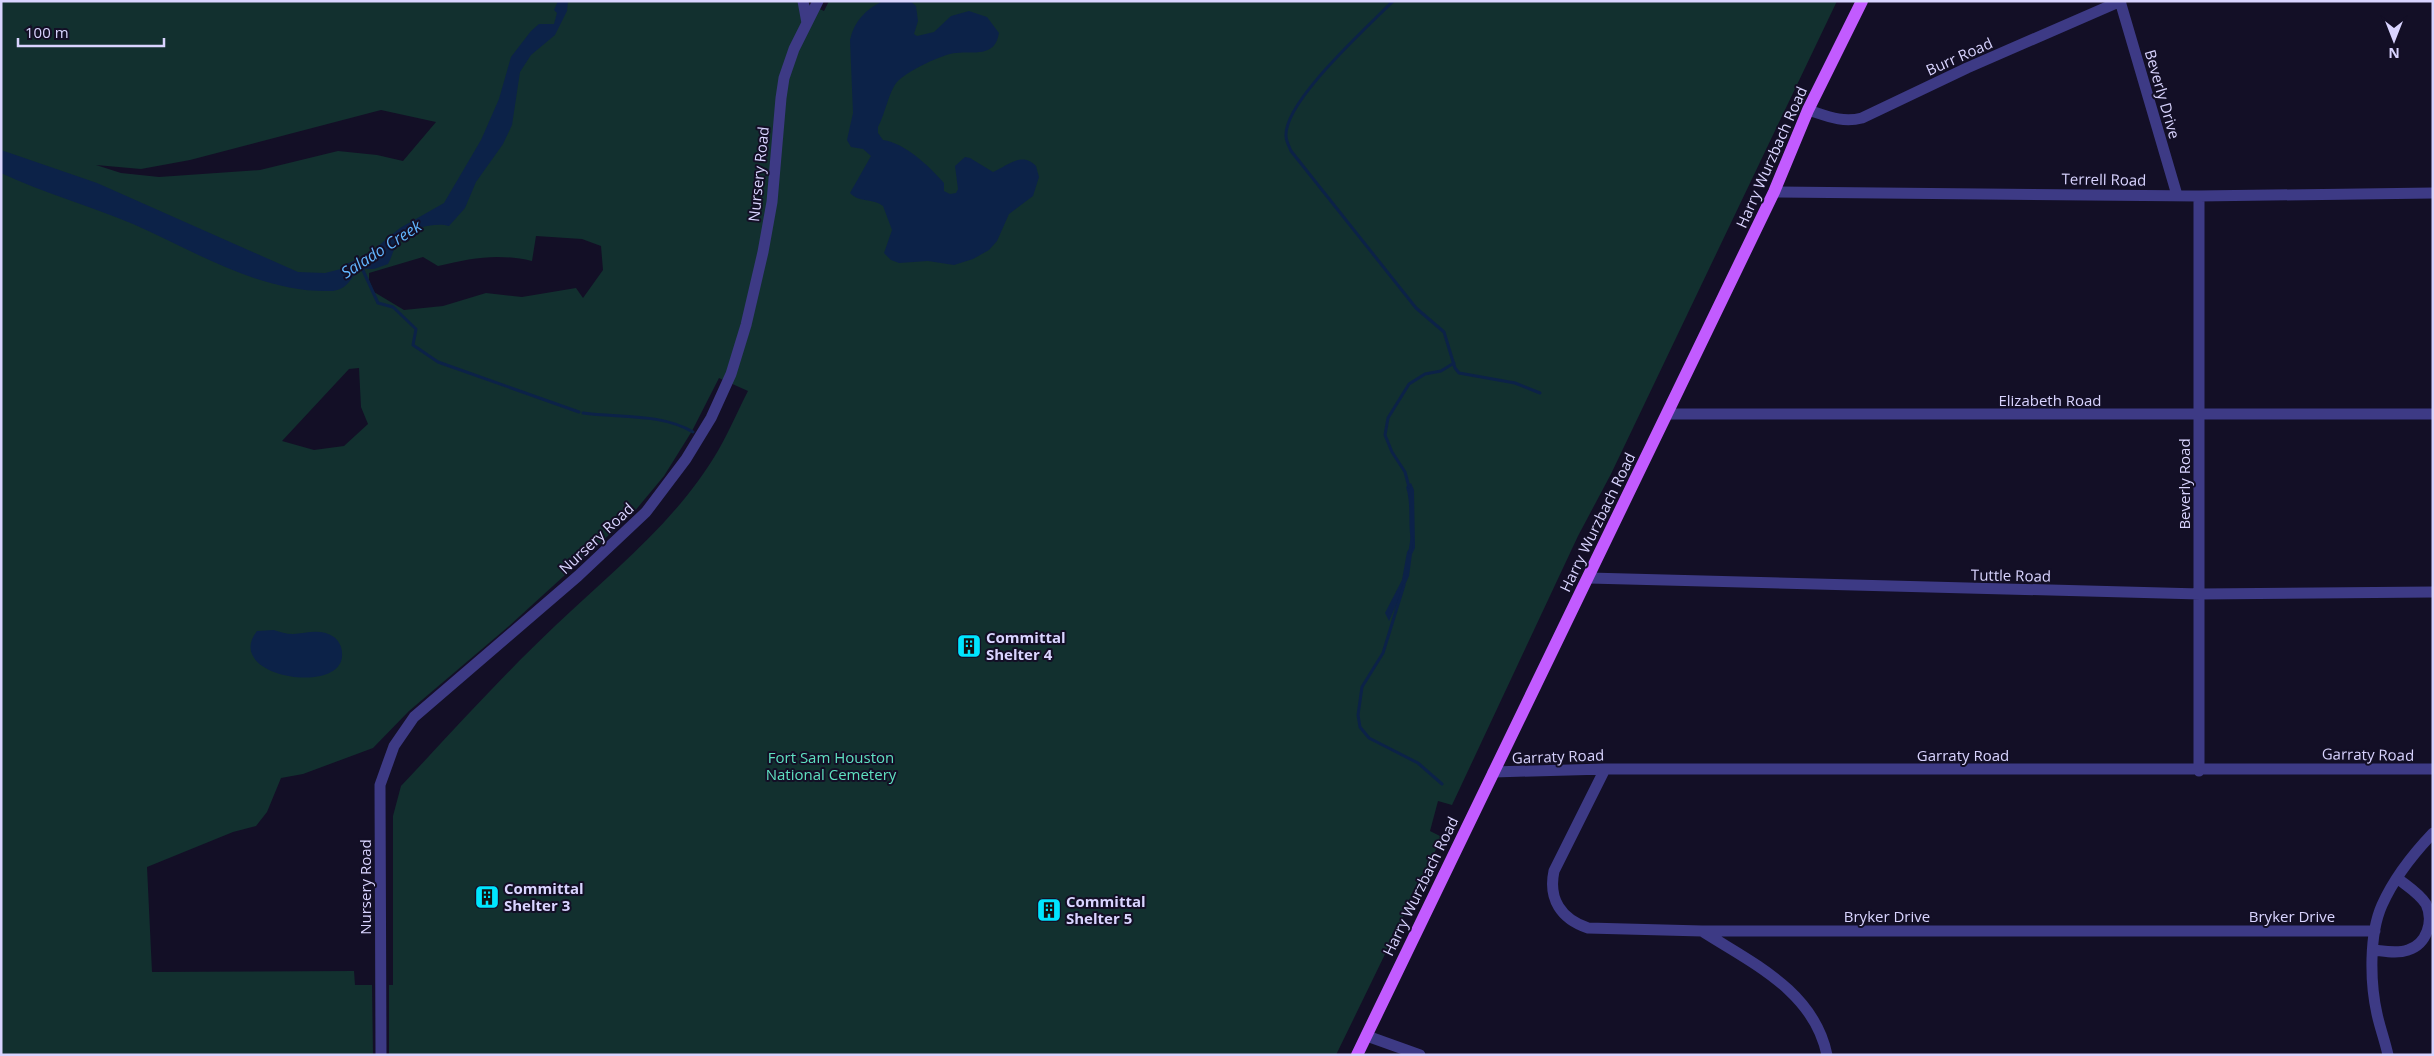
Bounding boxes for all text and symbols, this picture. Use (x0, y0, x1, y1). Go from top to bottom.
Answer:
scale bar (18, 15, 164, 47)
north arrow (2369, 15, 2419, 65)
text: 100 m (25, 22, 69, 42)
street label: Burr Road (1923, 32, 1995, 80)
text: N (2388, 44, 2400, 63)
street label: Beverly Drive (2141, 47, 2185, 141)
street label: Harry Wurzbach Road (1731, 83, 1811, 231)
street label: Nursery Road (743, 125, 773, 223)
street label: Terrell Road (2062, 168, 2146, 190)
water label: Salado Creek (336, 214, 427, 283)
street label: Elizabeth Road (1998, 390, 2102, 410)
street label: Beverly Road (2174, 438, 2194, 530)
street label: Harry Wurzbach Road (1555, 449, 1639, 595)
street label: Nursery Road (554, 498, 638, 578)
street label: Tuttle Road (1971, 564, 2051, 586)
place label: Committal Shelter 4 (986, 627, 1066, 664)
building icon: Committal Shelter 4 (956, 633, 982, 659)
street label: Garraty Road (2322, 743, 2414, 765)
street label: Garraty Road (1511, 744, 1605, 768)
street label: Garraty Road (1917, 745, 2009, 765)
park label: Fort Sam Houston National Cemetery (766, 747, 897, 784)
street label: Harry Wurzbach Road (1378, 813, 1462, 959)
street label: Nursery Road (355, 839, 375, 935)
place label: Committal Shelter 3 (504, 878, 584, 915)
building icon: Committal Shelter 3 (474, 884, 500, 910)
place label: Committal Shelter 5 (1066, 891, 1146, 928)
building icon: Committal Shelter 5 (1036, 897, 1062, 923)
street label: Bryker Drive (1844, 906, 1930, 926)
street label: Bryker Drive (2249, 906, 2335, 926)

